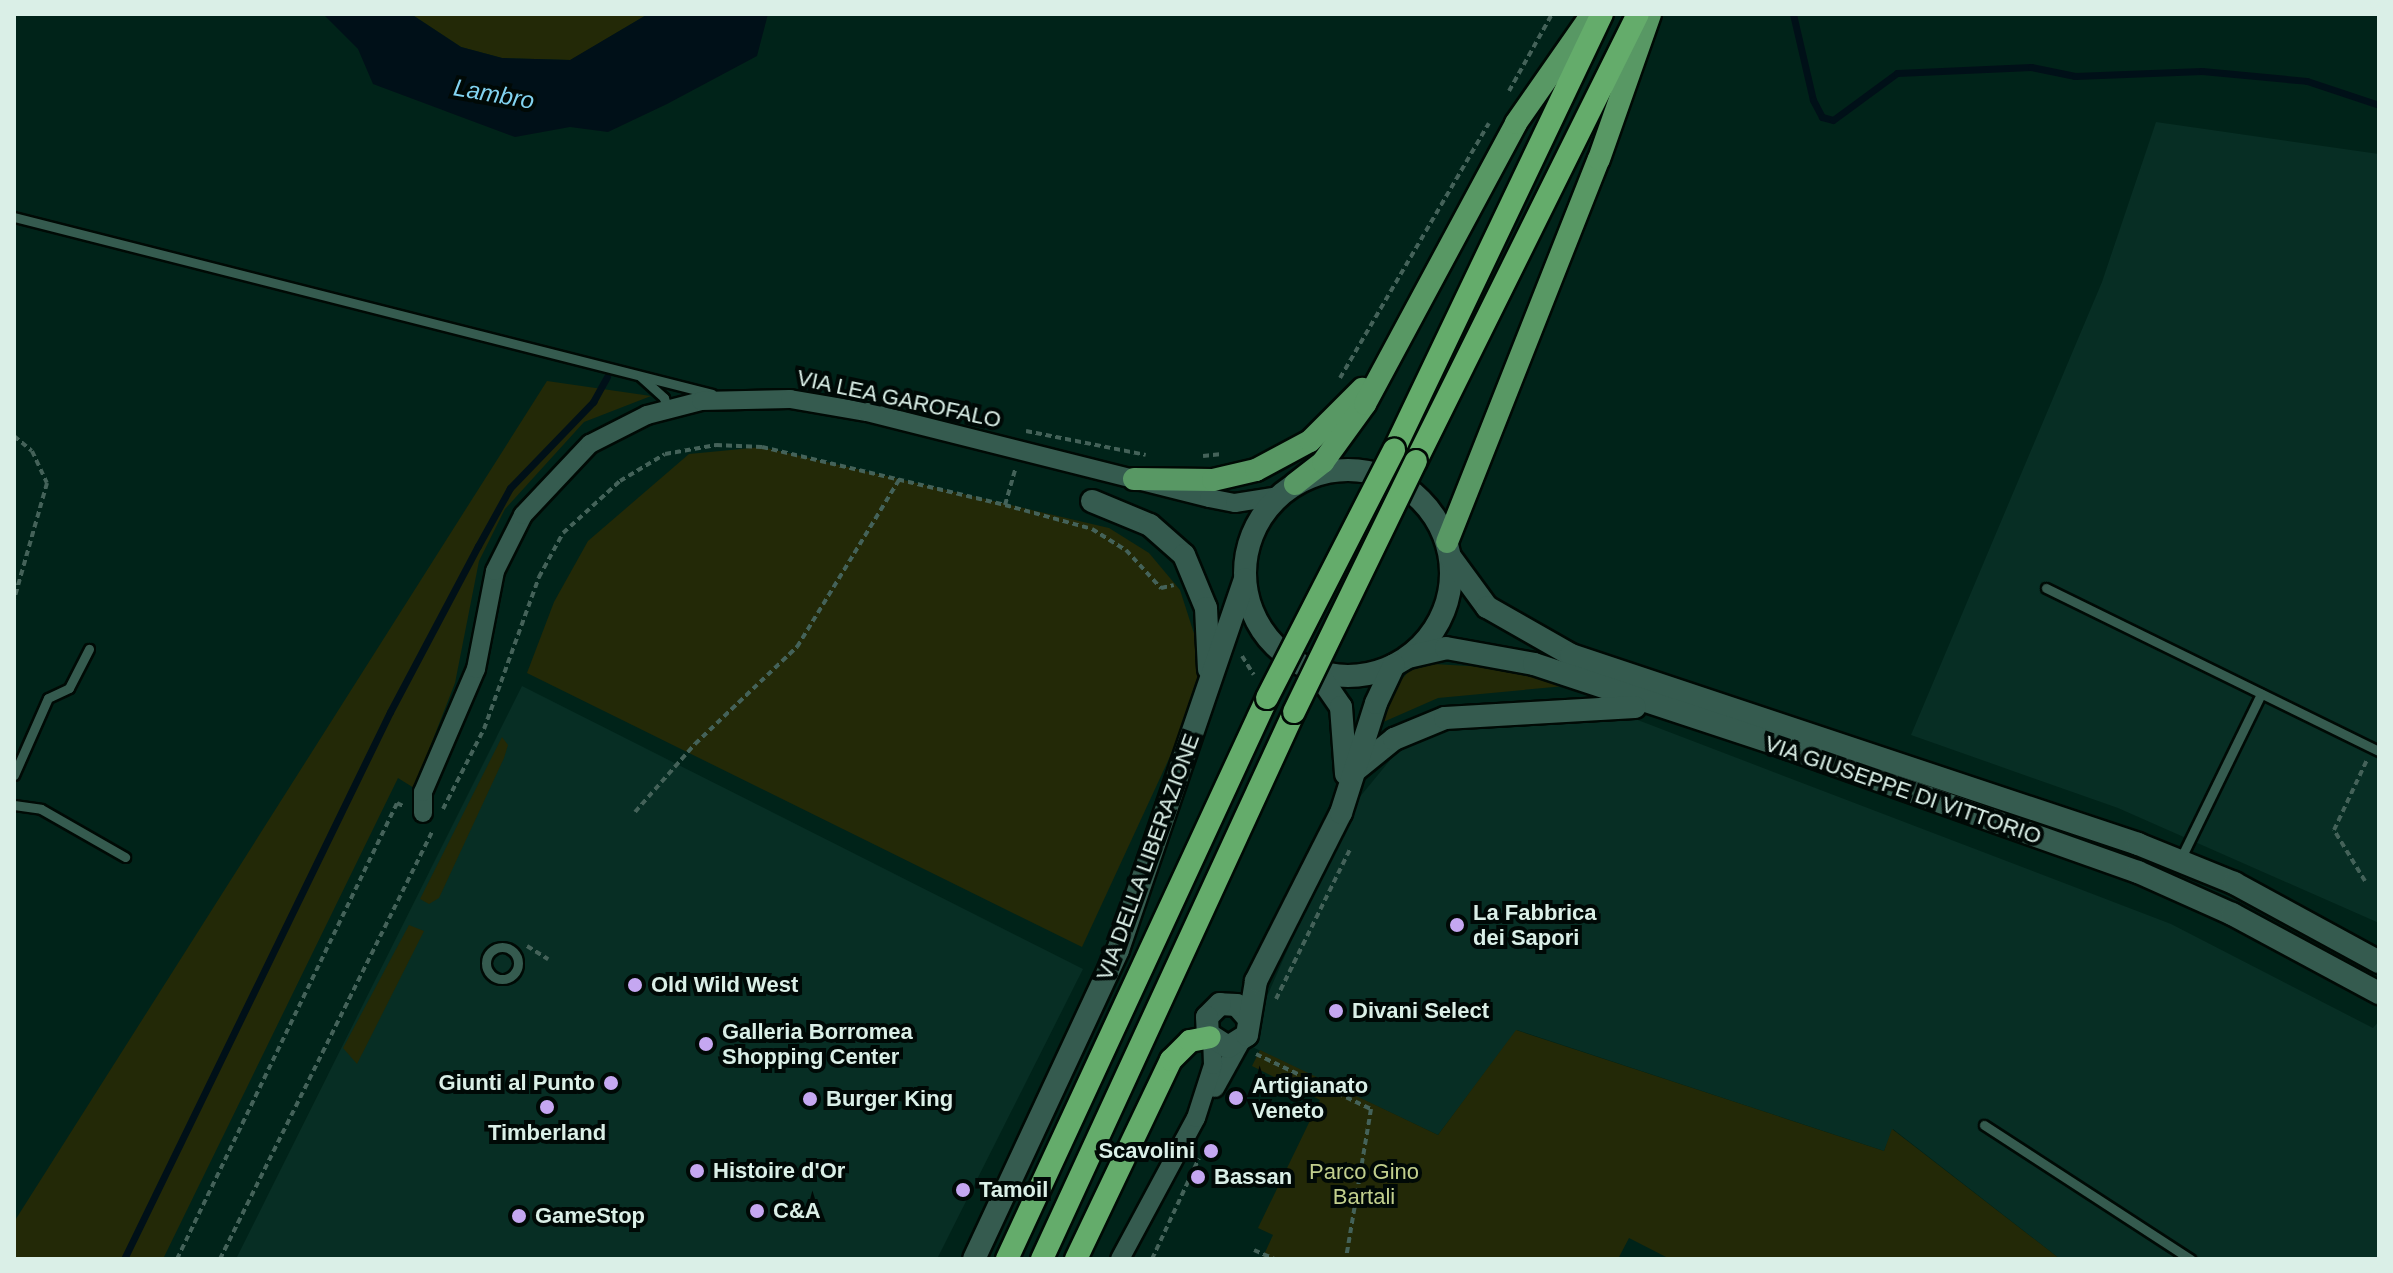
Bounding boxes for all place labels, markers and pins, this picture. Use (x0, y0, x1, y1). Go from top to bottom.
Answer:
place label: La Fabbrica dei Sapori (1473, 899, 1596, 950)
marker: La Fabbrica dei Sapori (1448, 916, 1466, 934)
place label: Old Wild West (651, 972, 798, 998)
marker: Old Wild West (626, 976, 644, 994)
place label: Divani Select (1352, 998, 1489, 1024)
marker: Divani Select (1327, 1002, 1345, 1020)
place label: Galleria Borromea Shopping Center (722, 1018, 913, 1070)
marker: Galleria Borromea Shopping Center (697, 1035, 715, 1053)
place label: Giunti al Punto (439, 1070, 595, 1096)
place label: Artigianato Veneto (1252, 1072, 1368, 1124)
marker: Giunti al Punto (602, 1074, 620, 1092)
place label: Burger King (826, 1086, 953, 1112)
marker: Artigianato Veneto (1227, 1089, 1245, 1107)
marker: Burger King (801, 1090, 819, 1108)
marker: Timberland (538, 1098, 556, 1116)
place label: Timberland (488, 1120, 606, 1146)
place label: Scavolini (1098, 1138, 1195, 1164)
marker: Scavolini (1202, 1142, 1220, 1160)
place label: Histoire d'Or (713, 1158, 845, 1184)
marker: Histoire d'Or (688, 1162, 706, 1180)
place label: Bassan (1214, 1164, 1292, 1190)
marker: Bassan (1189, 1168, 1207, 1186)
place label: Tamoil (979, 1177, 1048, 1203)
marker: Tamoil (954, 1181, 972, 1199)
place label: C&A (773, 1198, 821, 1224)
marker: C&A (748, 1202, 766, 1220)
place label: GameStop (535, 1203, 645, 1229)
marker: GameStop (510, 1207, 528, 1225)

